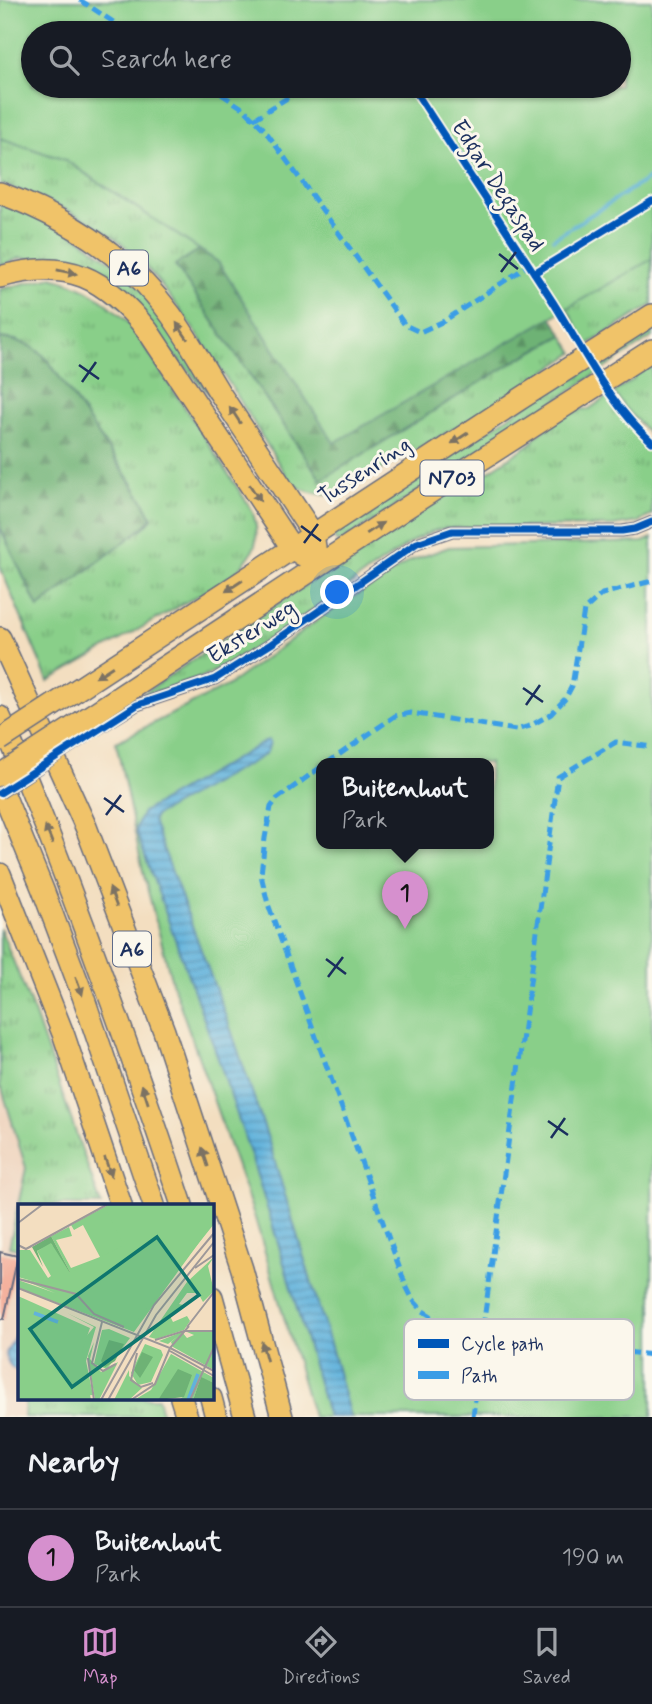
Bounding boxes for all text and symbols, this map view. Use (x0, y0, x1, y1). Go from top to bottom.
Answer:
search box (21, 21, 631, 98)
icon: search (45, 41, 83, 79)
text: Search here (101, 43, 232, 77)
street label: Edgar Degaspad (442, 114, 551, 259)
road number: A6 (110, 250, 148, 286)
one-way arrow (56, 267, 78, 278)
one-way arrow (175, 322, 189, 340)
one-way arrow (228, 406, 242, 424)
street label: Tussenring (313, 431, 417, 513)
one-way arrow (451, 431, 469, 445)
road number: N703 (420, 461, 484, 496)
one-way arrow (248, 484, 262, 502)
one-way arrow (366, 522, 385, 535)
your location (320, 575, 354, 609)
one-way arrow (225, 579, 244, 592)
street label: Eksterweg (202, 594, 303, 673)
one-way arrow (95, 665, 113, 679)
popup (316, 758, 494, 849)
text: Buitenhout (342, 772, 468, 806)
text: Park (342, 806, 387, 836)
one-way arrow (43, 824, 54, 845)
pin: 1 (382, 871, 428, 929)
one-way arrow (107, 886, 118, 907)
road number: A6 (113, 932, 151, 967)
one-way arrow (74, 975, 85, 996)
one-way arrow (139, 1083, 150, 1104)
one-way arrow (199, 1147, 210, 1168)
one-way arrow (103, 1157, 114, 1178)
inset map (18, 1204, 214, 1400)
legend (404, 1319, 634, 1400)
text: Cycle path (461, 1332, 544, 1357)
one-way arrow (258, 1340, 269, 1362)
text: Path (461, 1364, 498, 1389)
text: Nearby (28, 1443, 119, 1482)
text: Buitenhout (95, 1526, 222, 1560)
text: 1 (46, 1543, 56, 1573)
text: 190 m (562, 1543, 624, 1573)
text: Park (95, 1560, 141, 1590)
tab: Map (81, 1623, 119, 1690)
tab: Directions (282, 1623, 360, 1690)
tab: Saved (523, 1623, 571, 1690)

